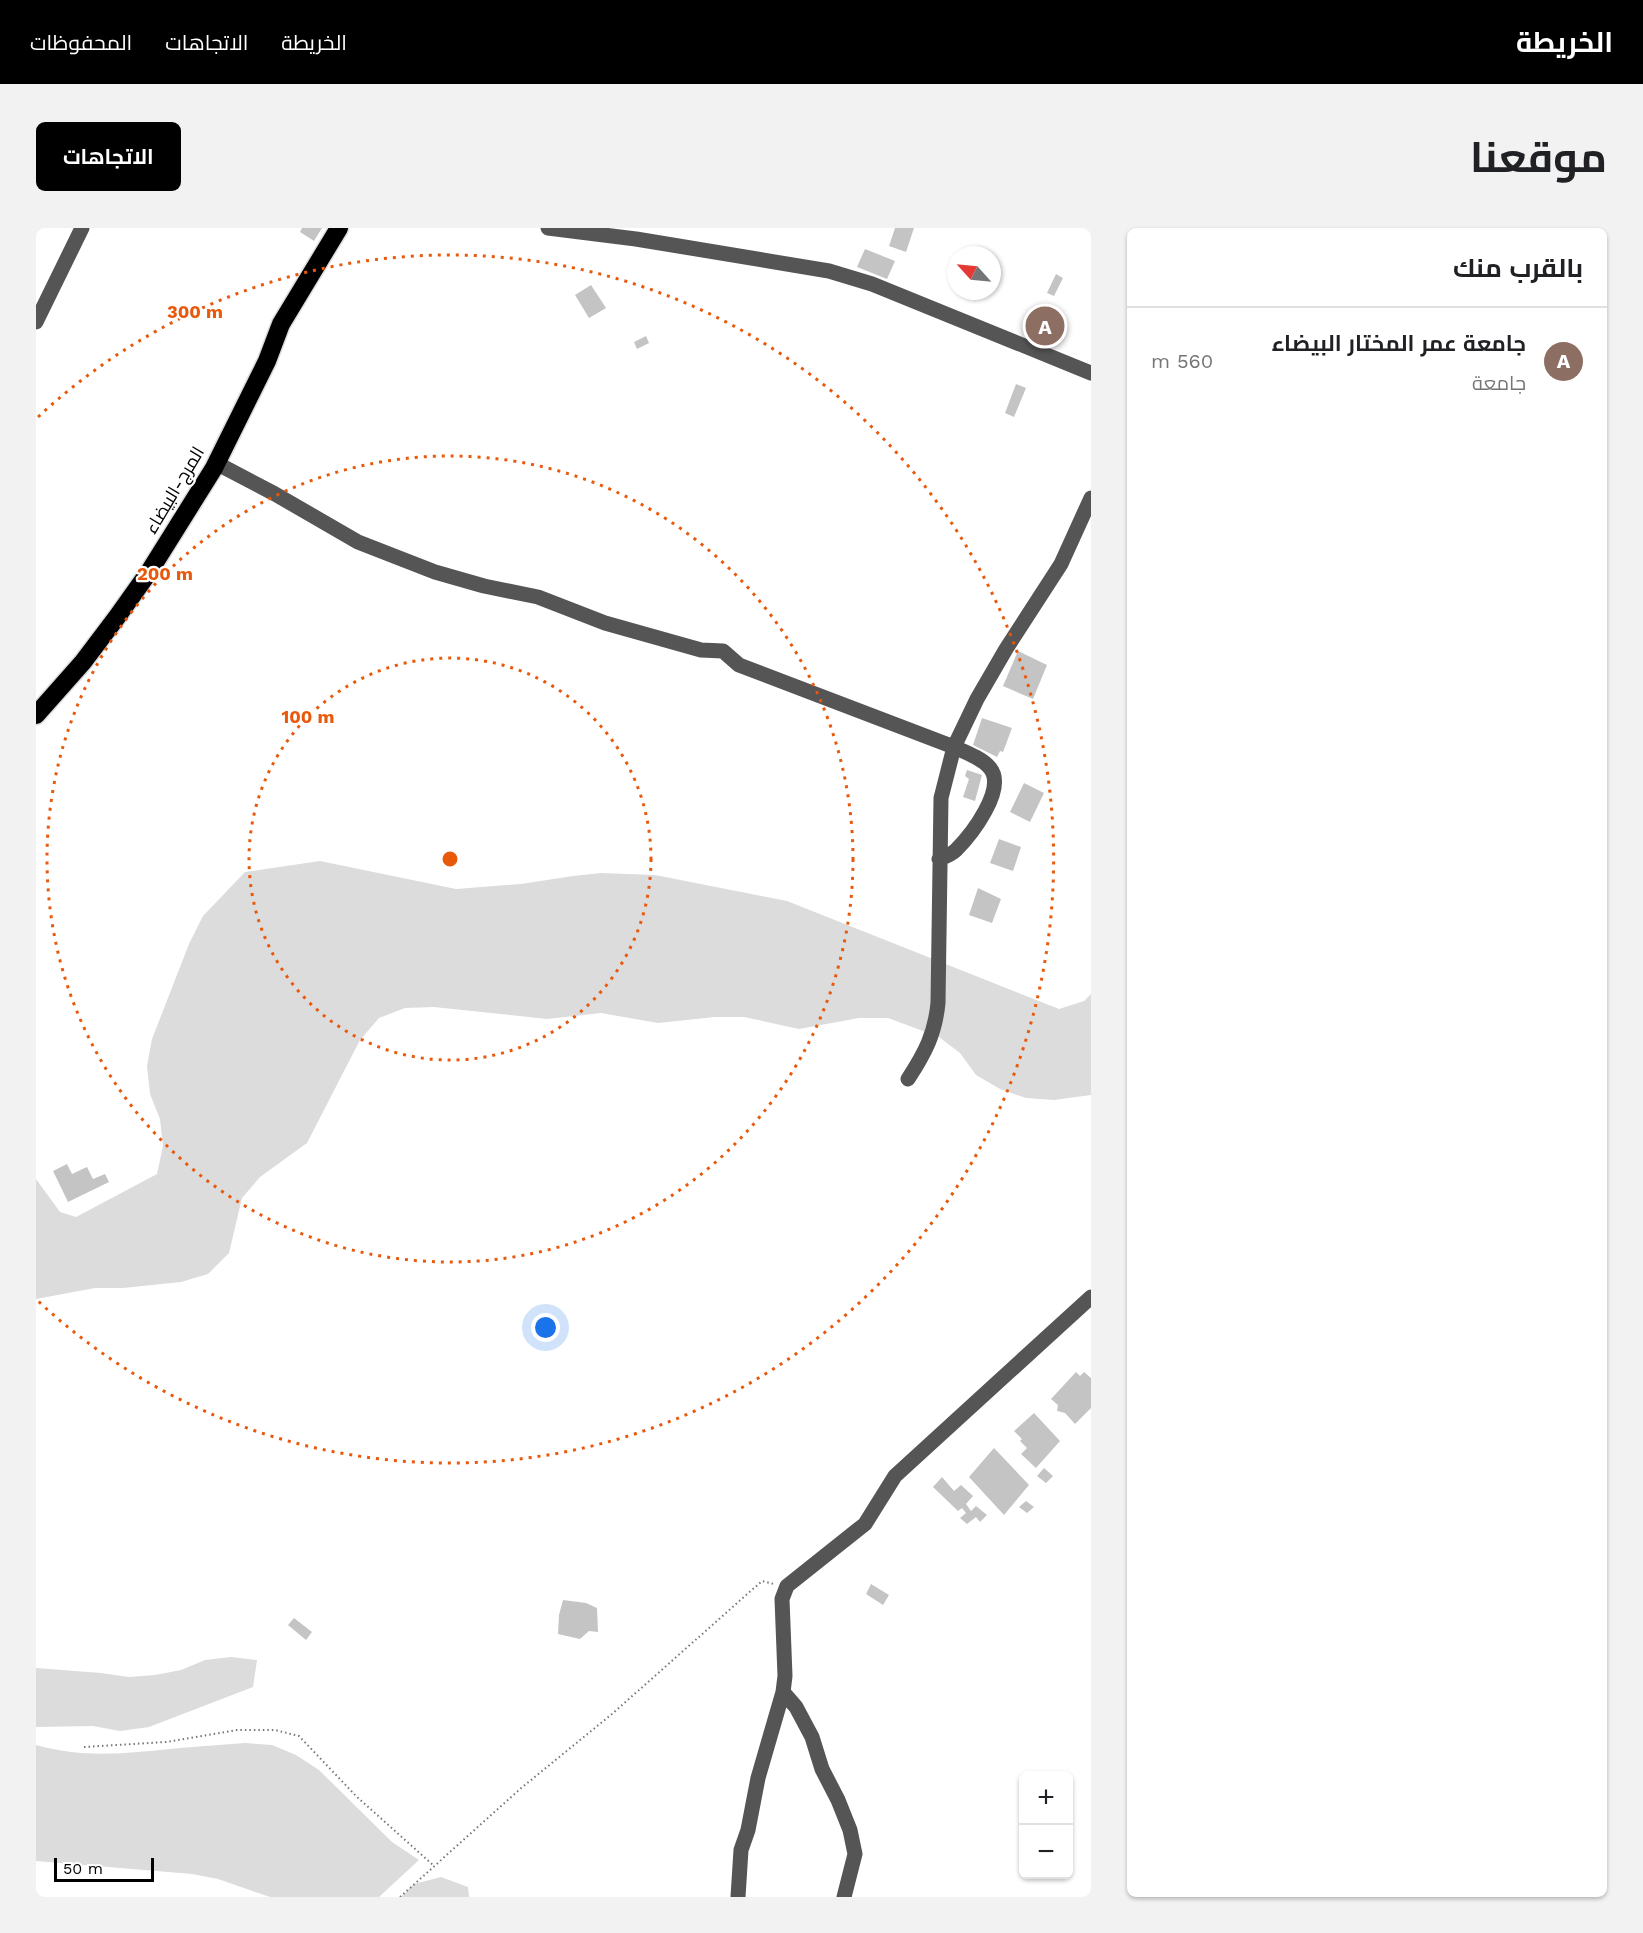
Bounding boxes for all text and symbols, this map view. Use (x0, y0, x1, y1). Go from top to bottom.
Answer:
text: الخريطة (1516, 26, 1613, 59)
text: المحفوظات (30, 30, 132, 55)
text: الاتجاهات (165, 30, 248, 55)
text: الخريطة (281, 30, 347, 55)
button: الاتجاهات (36, 122, 181, 191)
text: موقعنا (1470, 133, 1607, 182)
north arrow (947, 246, 1001, 300)
text: بالقرب منك (1453, 253, 1583, 283)
text: 300 m (167, 301, 223, 322)
pin: A (1026, 304, 1064, 348)
text: جامعة عمر المختار البيضاء (1271, 331, 1526, 356)
text: 560 m (1151, 349, 1213, 373)
text: A (1557, 349, 1570, 373)
text: جامعة (1472, 371, 1526, 395)
street label: المرج-البيضاء (140, 443, 210, 538)
text: 200 m (137, 563, 193, 584)
text: 100 m (281, 706, 335, 727)
centre of rings (440, 849, 460, 869)
your location (531, 1313, 560, 1342)
map controls (1019, 1771, 1073, 1879)
button: + (1019, 1771, 1073, 1825)
button: − (1019, 1825, 1073, 1879)
scale bar (54, 1855, 154, 1882)
text: 50 m (63, 1859, 103, 1878)

